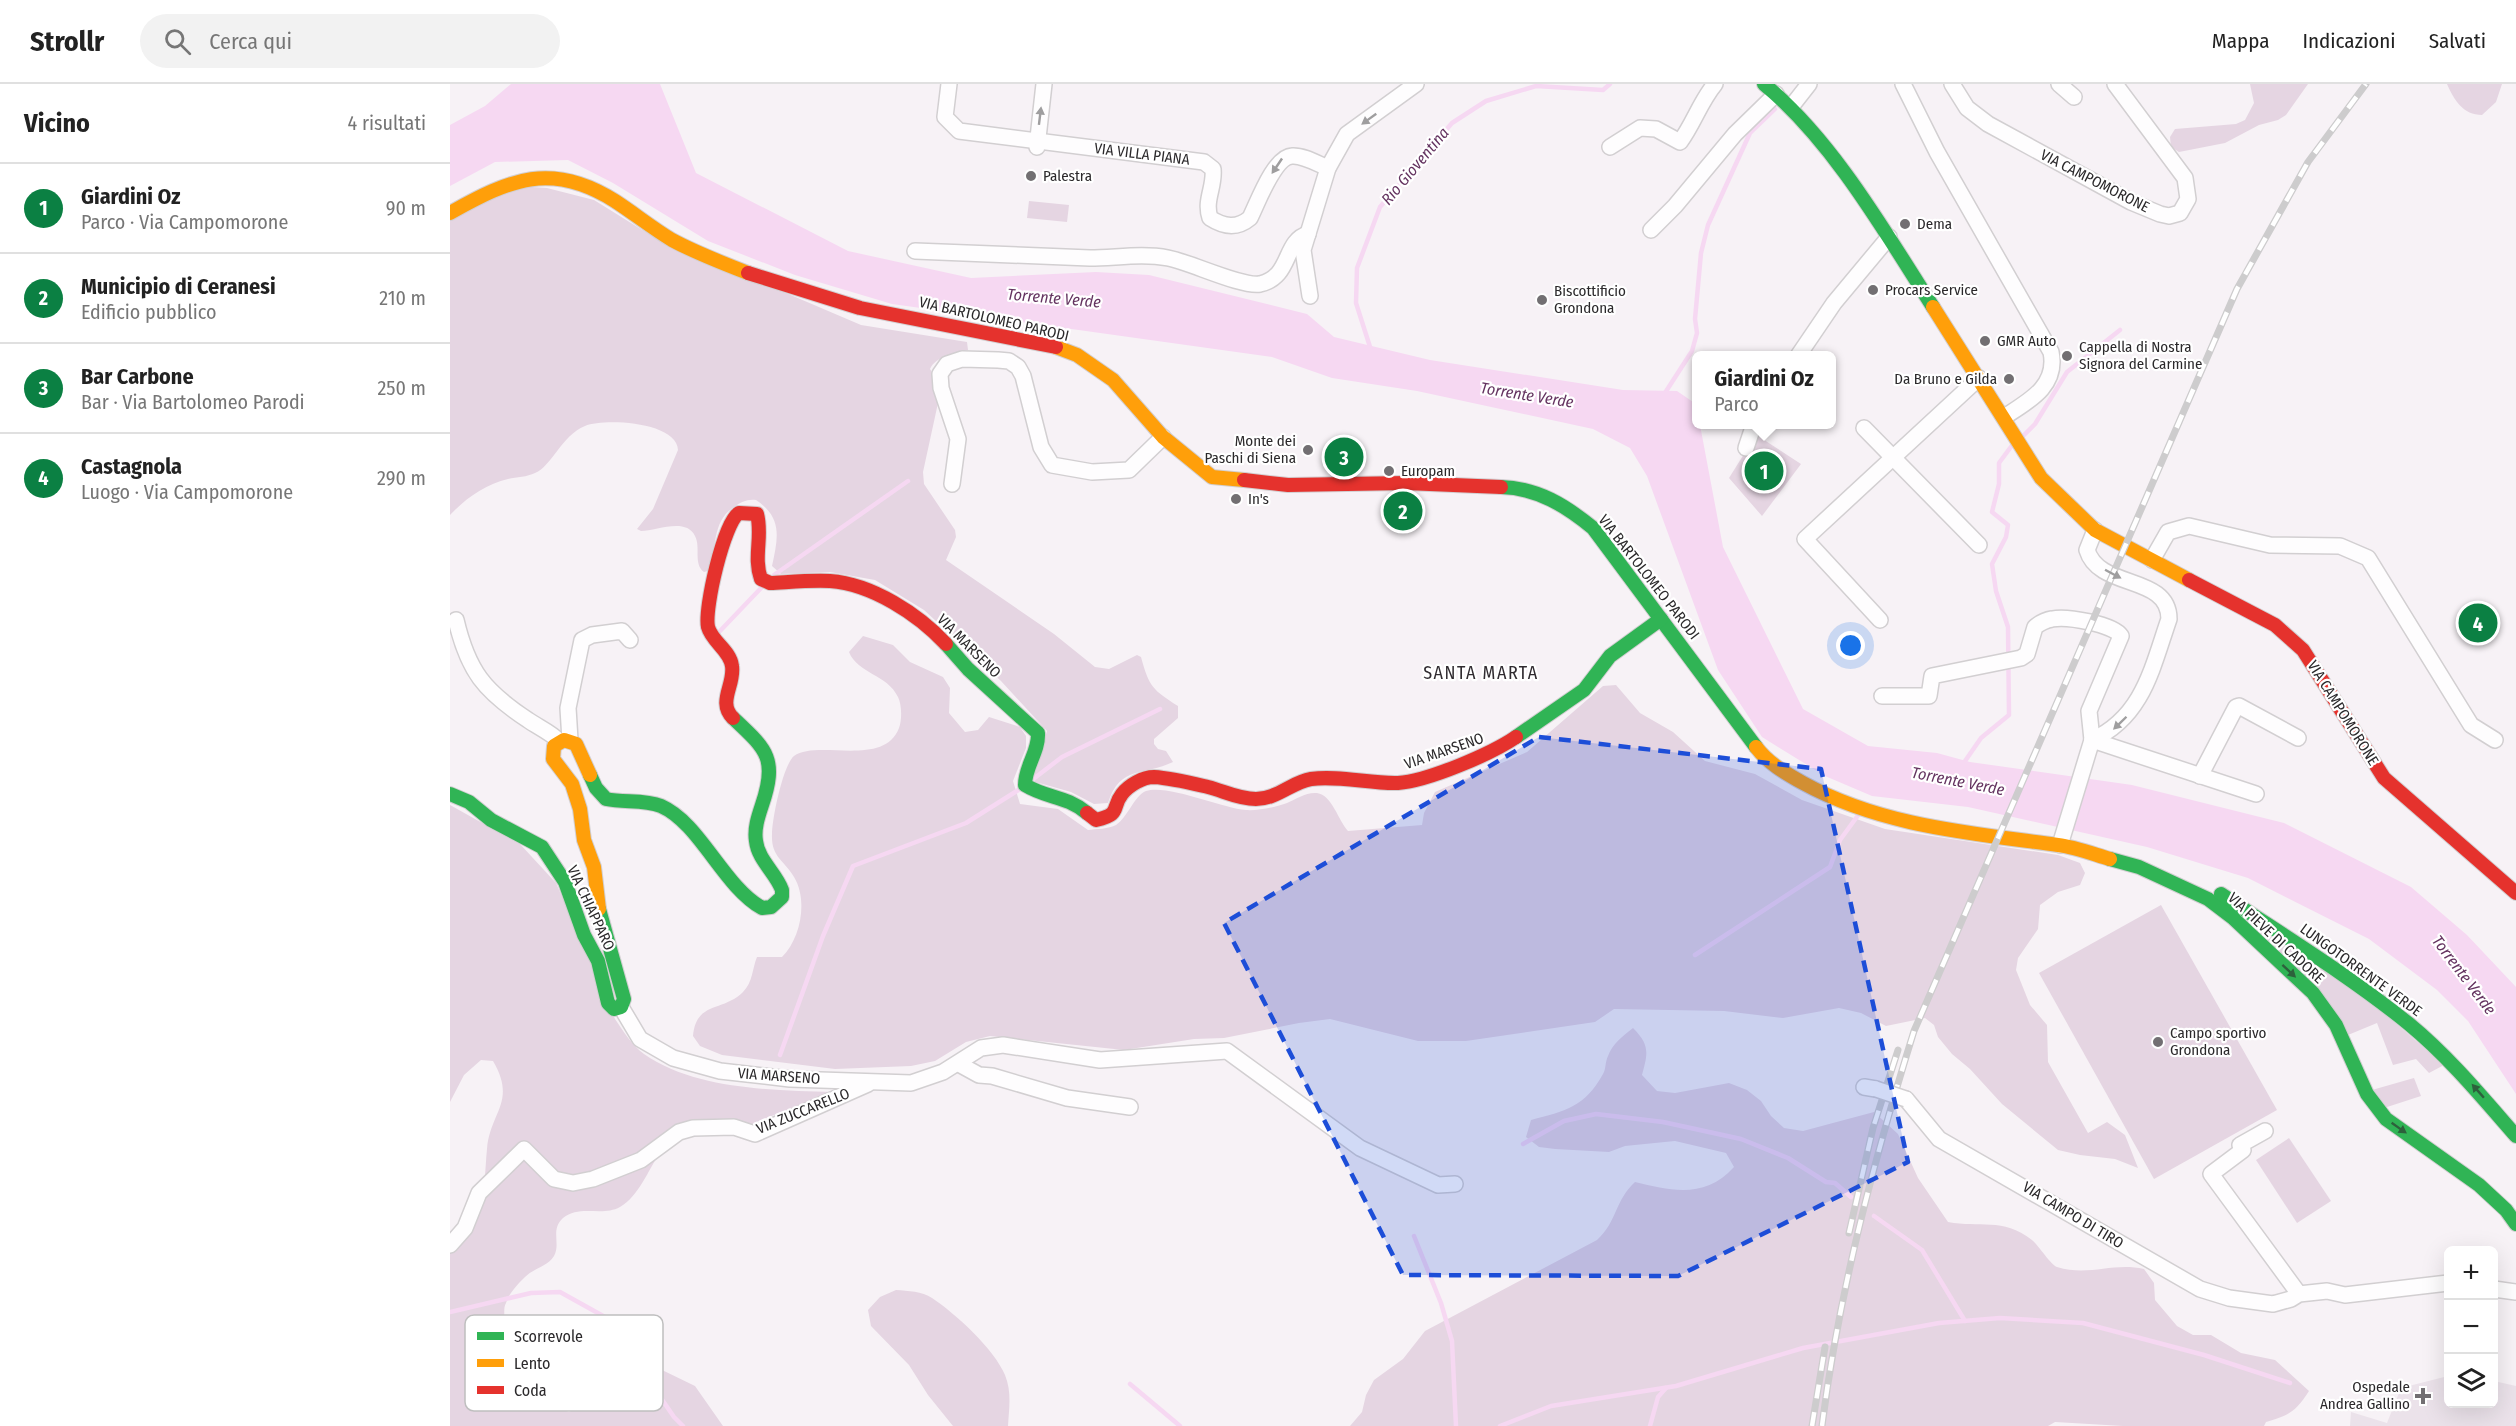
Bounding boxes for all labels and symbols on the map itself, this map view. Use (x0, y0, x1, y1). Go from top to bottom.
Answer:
one-way arrow (1036, 106, 1045, 125)
one-way arrow (1361, 112, 1376, 124)
water label: Rio Gioventina (1377, 123, 1453, 209)
street label: VIA VILLA PIANA (1093, 139, 1191, 169)
street label: VIA CAMPOMORONE (2038, 146, 2152, 216)
one-way arrow (1272, 158, 1283, 175)
place label: Palestra (1043, 167, 1092, 185)
marker: Palestra (1024, 169, 1038, 183)
place label: Dema (1917, 215, 1952, 233)
marker: Dema (1898, 217, 1912, 231)
place label: Procars Service (1885, 281, 1978, 299)
place label: Biscottificio Grondona (1554, 282, 1626, 317)
marker: Procars Service (1866, 283, 1880, 297)
water label: Torrente Verde (1006, 284, 1102, 312)
street label: VIA BARTOLOMEO PARODI (917, 293, 1071, 345)
marker: Biscottificio Grondona (1535, 293, 1549, 307)
place label: GMR Auto (1997, 332, 2056, 350)
marker: GMR Auto (1978, 334, 1992, 348)
place label: Cappella di Nostra Signora del Carmine (2079, 338, 2202, 373)
marker: Cappella di Nostra Signora del Carmine (2060, 349, 2074, 363)
place label: Da Bruno e Gilda (1894, 370, 1997, 388)
marker: Da Bruno e Gilda (2002, 372, 2016, 386)
water label: Torrente Verde (1479, 378, 1575, 412)
place label: Monte dei Paschi di Siena (1204, 432, 1296, 467)
pin: 3 (1324, 434, 1364, 479)
marker: Monte dei Paschi di Siena (1301, 443, 1315, 457)
pin: 1 (1744, 448, 1784, 494)
place label: Europam (1401, 462, 1455, 480)
marker: Europam (1382, 464, 1396, 478)
pin: 2 (1384, 488, 1422, 534)
place label: In's (1248, 490, 1269, 508)
marker: In's (1229, 492, 1243, 506)
street label: VIA BARTOLOMEO PARODI (1595, 511, 1703, 643)
one-way arrow (2105, 569, 2122, 579)
pin: 4 (2458, 600, 2498, 646)
street label: VIA MARSENO (933, 610, 1005, 682)
your location (1836, 631, 1865, 660)
street label: VIA CAMPOMORONE (2304, 657, 2382, 769)
district label: SANTA MARTA (1423, 662, 1539, 684)
one-way arrow (2112, 716, 2127, 730)
street label: VIA MARSENO (1402, 729, 1486, 773)
water label: Torrente Verde (1910, 763, 2006, 799)
street label: VIA CHIAPPARO (563, 863, 619, 953)
street label: VIA PIEVE DI CADORE (2224, 889, 2328, 987)
street label: LUNGOTORRENTE VERDE (2297, 920, 2425, 1020)
water label: Torrente Verde (2428, 932, 2500, 1019)
one-way arrow (2281, 963, 2295, 977)
place label: Campo sportivo Grondona (2170, 1024, 2267, 1059)
marker: Campo sportivo Grondona (2151, 1035, 2165, 1049)
street label: VIA MARSENO (737, 1064, 821, 1088)
street label: VIA ZUCCARELLO (754, 1084, 852, 1138)
one-way arrow (2472, 1084, 2485, 1099)
one-way arrow (2390, 1122, 2406, 1134)
street label: VIA CAMPO DI TIRO (2019, 1178, 2127, 1252)
legend (465, 1315, 663, 1411)
text: Scorrevole (514, 1327, 583, 1346)
text: Lento (514, 1354, 550, 1373)
place label: Ospedale Andrea Gallino (2320, 1378, 2410, 1413)
text: Coda (514, 1381, 547, 1400)
marker: Ospedale Andrea Gallino (2414, 1387, 2432, 1405)

